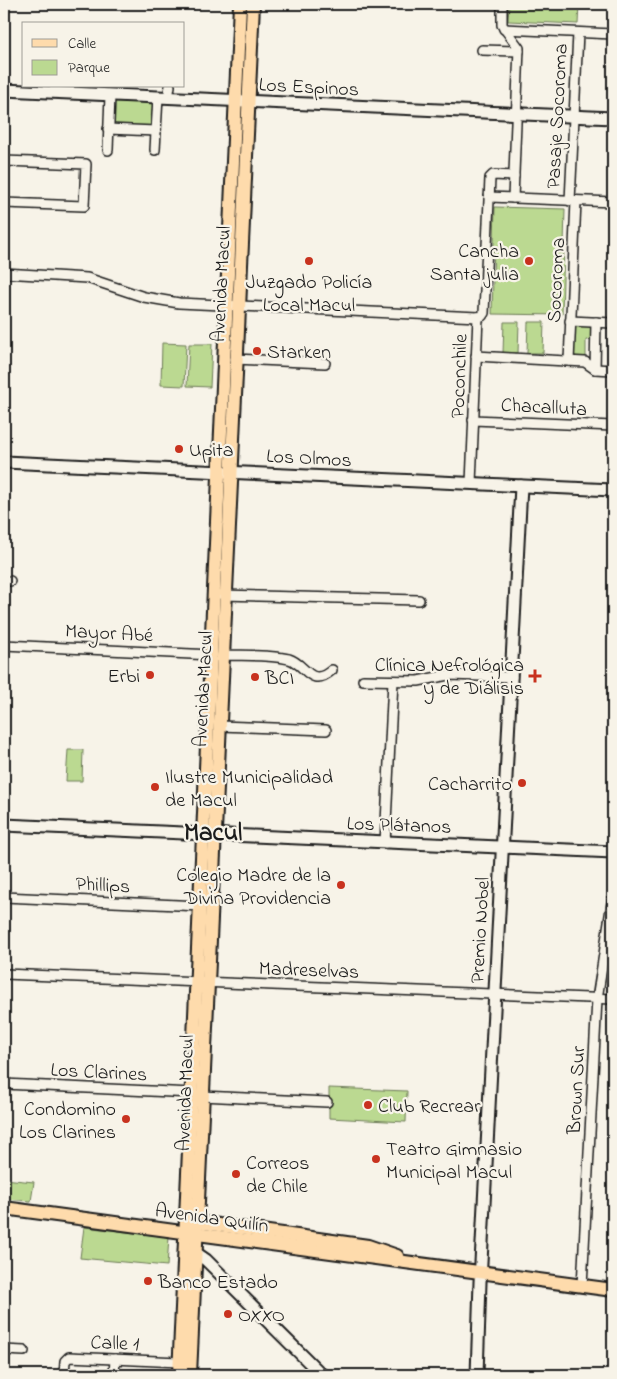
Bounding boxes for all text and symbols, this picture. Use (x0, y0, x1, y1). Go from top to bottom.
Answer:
legend (22, 22, 185, 88)
text: Calle (68, 33, 96, 55)
street label: Pasaje Socoroma (540, 43, 577, 190)
text: Parque (68, 57, 110, 79)
street label: Los Espinos (258, 71, 360, 106)
street label: Avenida Macul (205, 225, 240, 343)
street label: Socoroma (541, 237, 574, 324)
place label: Cancha Santa julia (430, 238, 519, 290)
marker: Juzgado Policía Local Macul (303, 255, 315, 267)
marker: Cancha Santa julia (523, 255, 535, 267)
place label: Juzgado Policía Local Macul (246, 269, 372, 321)
street label: Poconchile (445, 333, 476, 419)
place label: Starken (267, 339, 331, 368)
marker: Starken (251, 345, 263, 357)
street label: Chacalluta (500, 392, 588, 425)
place label: Upita (189, 437, 234, 466)
marker: Upita (173, 443, 185, 455)
street label: Los Olmos (265, 443, 352, 476)
street label: Mayor Abé (64, 618, 154, 651)
street label: Avenida Macul (187, 630, 222, 748)
place label: Clínica Nefrológica y de Diálisis (375, 652, 524, 704)
place label: Erbi (108, 663, 140, 692)
place label: BCI (264, 665, 294, 694)
marker: Erbi (144, 669, 156, 681)
marker: Clínica Nefrológica y de Diálisis (528, 669, 542, 683)
marker: BCI (249, 671, 261, 683)
place label: Ilustre Municipalidad de Macul (165, 764, 333, 816)
place label: Cacharrito (428, 771, 512, 800)
marker: Cacharrito (516, 777, 528, 789)
marker: Ilustre Municipalidad de Macul (149, 781, 161, 793)
street label: Los Plátanos (346, 810, 452, 843)
district label: Macul (184, 816, 242, 852)
place label: Colegio Madre de la Divina Providencia (176, 862, 331, 914)
street label: Phillips (75, 871, 131, 902)
street label: Premio Nobel (464, 876, 499, 984)
marker: Colegio Madre de la Divina Providencia (335, 879, 347, 891)
street label: Madreselvas (258, 955, 360, 988)
street label: Avenida Macul (170, 1034, 203, 1152)
street label: Brown Sur (561, 1044, 594, 1136)
street label: Los Clarines (50, 1056, 148, 1091)
place label: Club Recrear (378, 1093, 481, 1122)
place label: Condomino Los Clarines (19, 1096, 116, 1148)
marker: Club Recrear (362, 1099, 374, 1111)
marker: Condomino Los Clarines (120, 1113, 132, 1125)
place label: Teatro Gimnasio Municipal Macul (386, 1136, 522, 1188)
place label: Correos de Chile (246, 1150, 309, 1202)
marker: Teatro Gimnasio Municipal Macul (370, 1153, 382, 1165)
marker: Correos de Chile (230, 1168, 242, 1180)
street label: Avenida Quilín (153, 1197, 271, 1242)
place label: Banco Estado (157, 1269, 278, 1298)
marker: Banco Estado (142, 1275, 154, 1287)
place label: OXXO (238, 1302, 285, 1331)
marker: OXXO (222, 1308, 234, 1320)
street label: Calle 1 (90, 1329, 140, 1360)

